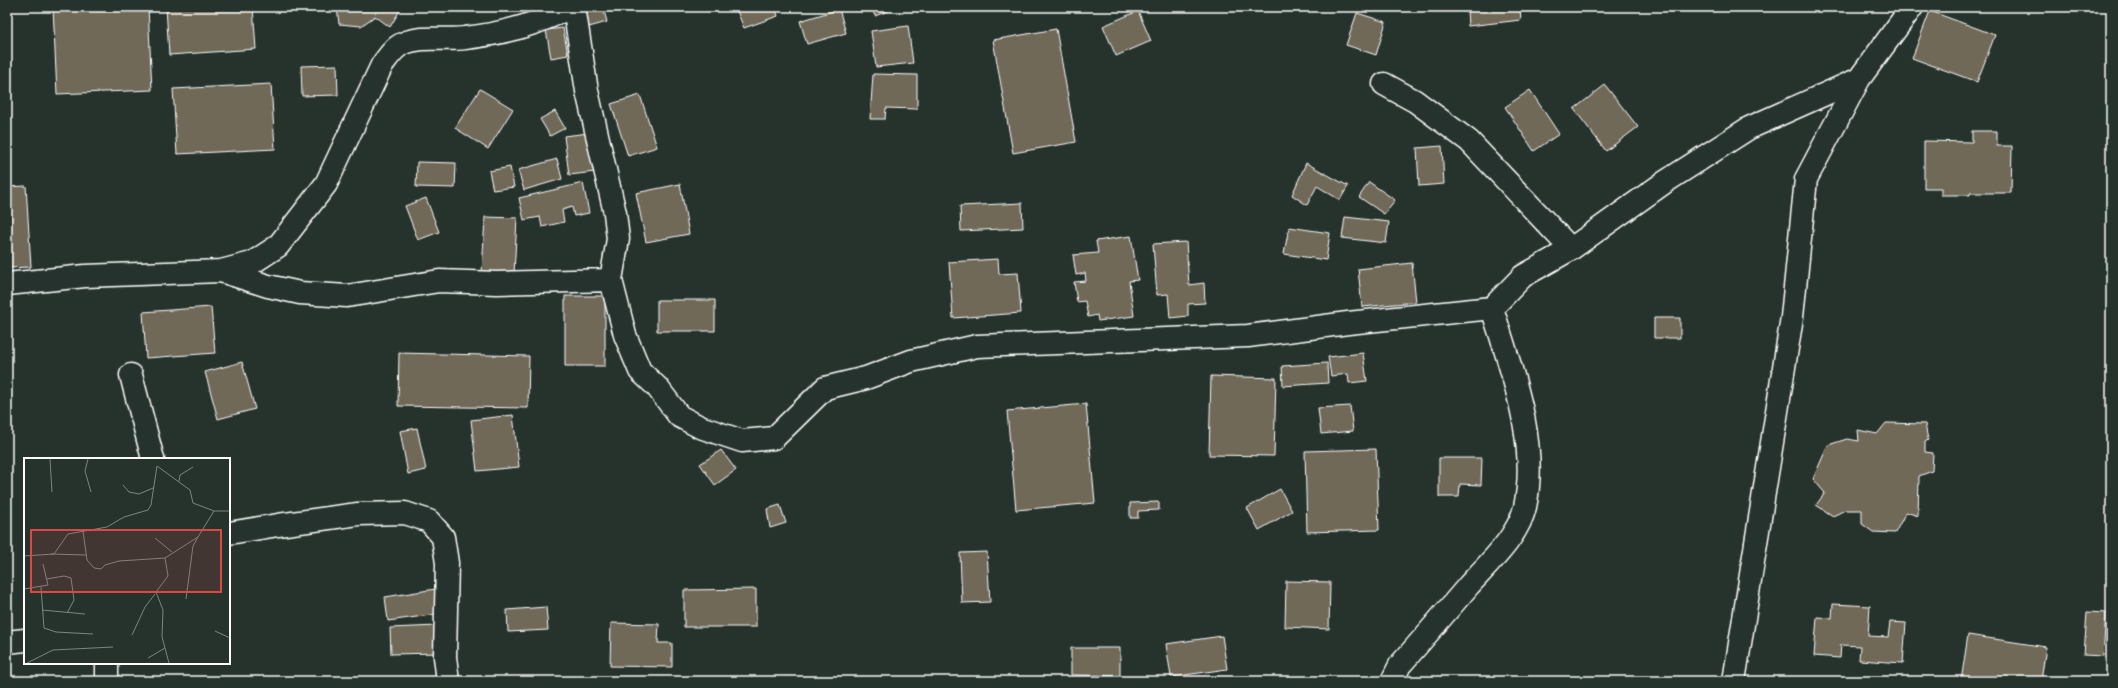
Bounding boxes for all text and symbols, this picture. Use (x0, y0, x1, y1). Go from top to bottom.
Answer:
inset map (24, 458, 230, 664)

